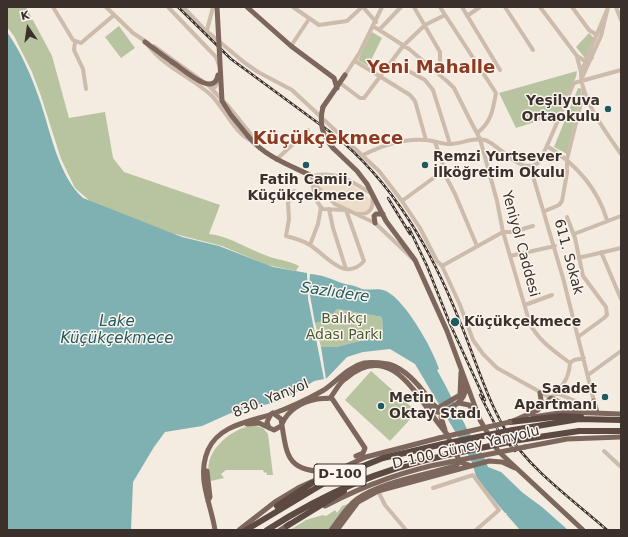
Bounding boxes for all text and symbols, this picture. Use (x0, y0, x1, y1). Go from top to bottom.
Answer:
north arrow (8, 8, 48, 48)
text: K (20, 9, 31, 23)
district label: Yeni Mahalle (367, 57, 495, 79)
place label: Yeşilyuva Ortaokulu (521, 93, 600, 126)
marker: Yeşilyuva Ortaokulu (603, 104, 613, 114)
district label: Küçükçekmece (253, 128, 403, 150)
place label: Remzi Yurtsever İlköğretim Okulu (433, 149, 565, 182)
marker: Fatih Camii, Küçükçekmece (301, 160, 311, 170)
marker: Remzi Yurtsever İlköğretim Okulu (420, 160, 430, 170)
place label: Fatih Camii, Küçükçekmece (247, 172, 365, 204)
street label: Yeniyol Caddesi (498, 189, 542, 299)
street label: 611. Sokak (550, 217, 586, 297)
water label: Sazlıdere (300, 279, 370, 307)
park label: Balıkçı Adası Parkı (306, 311, 382, 344)
water label: Lake Küçükçekmece (61, 313, 173, 348)
place label: Küçükçekmece (464, 314, 581, 330)
marker: Küçükçekmece (449, 316, 461, 328)
street label: 830. Yanyol (231, 376, 311, 422)
place label: Saadet Apartmanı (514, 381, 597, 414)
place label: Metin Oktay Stadı (389, 390, 481, 422)
marker: Saadet Apartmanı (600, 392, 610, 402)
marker: Metin Oktay Stadı (376, 401, 386, 411)
street label: D-100 Güney Yanyolu (391, 423, 541, 473)
road number: D-100 (314, 464, 366, 486)

